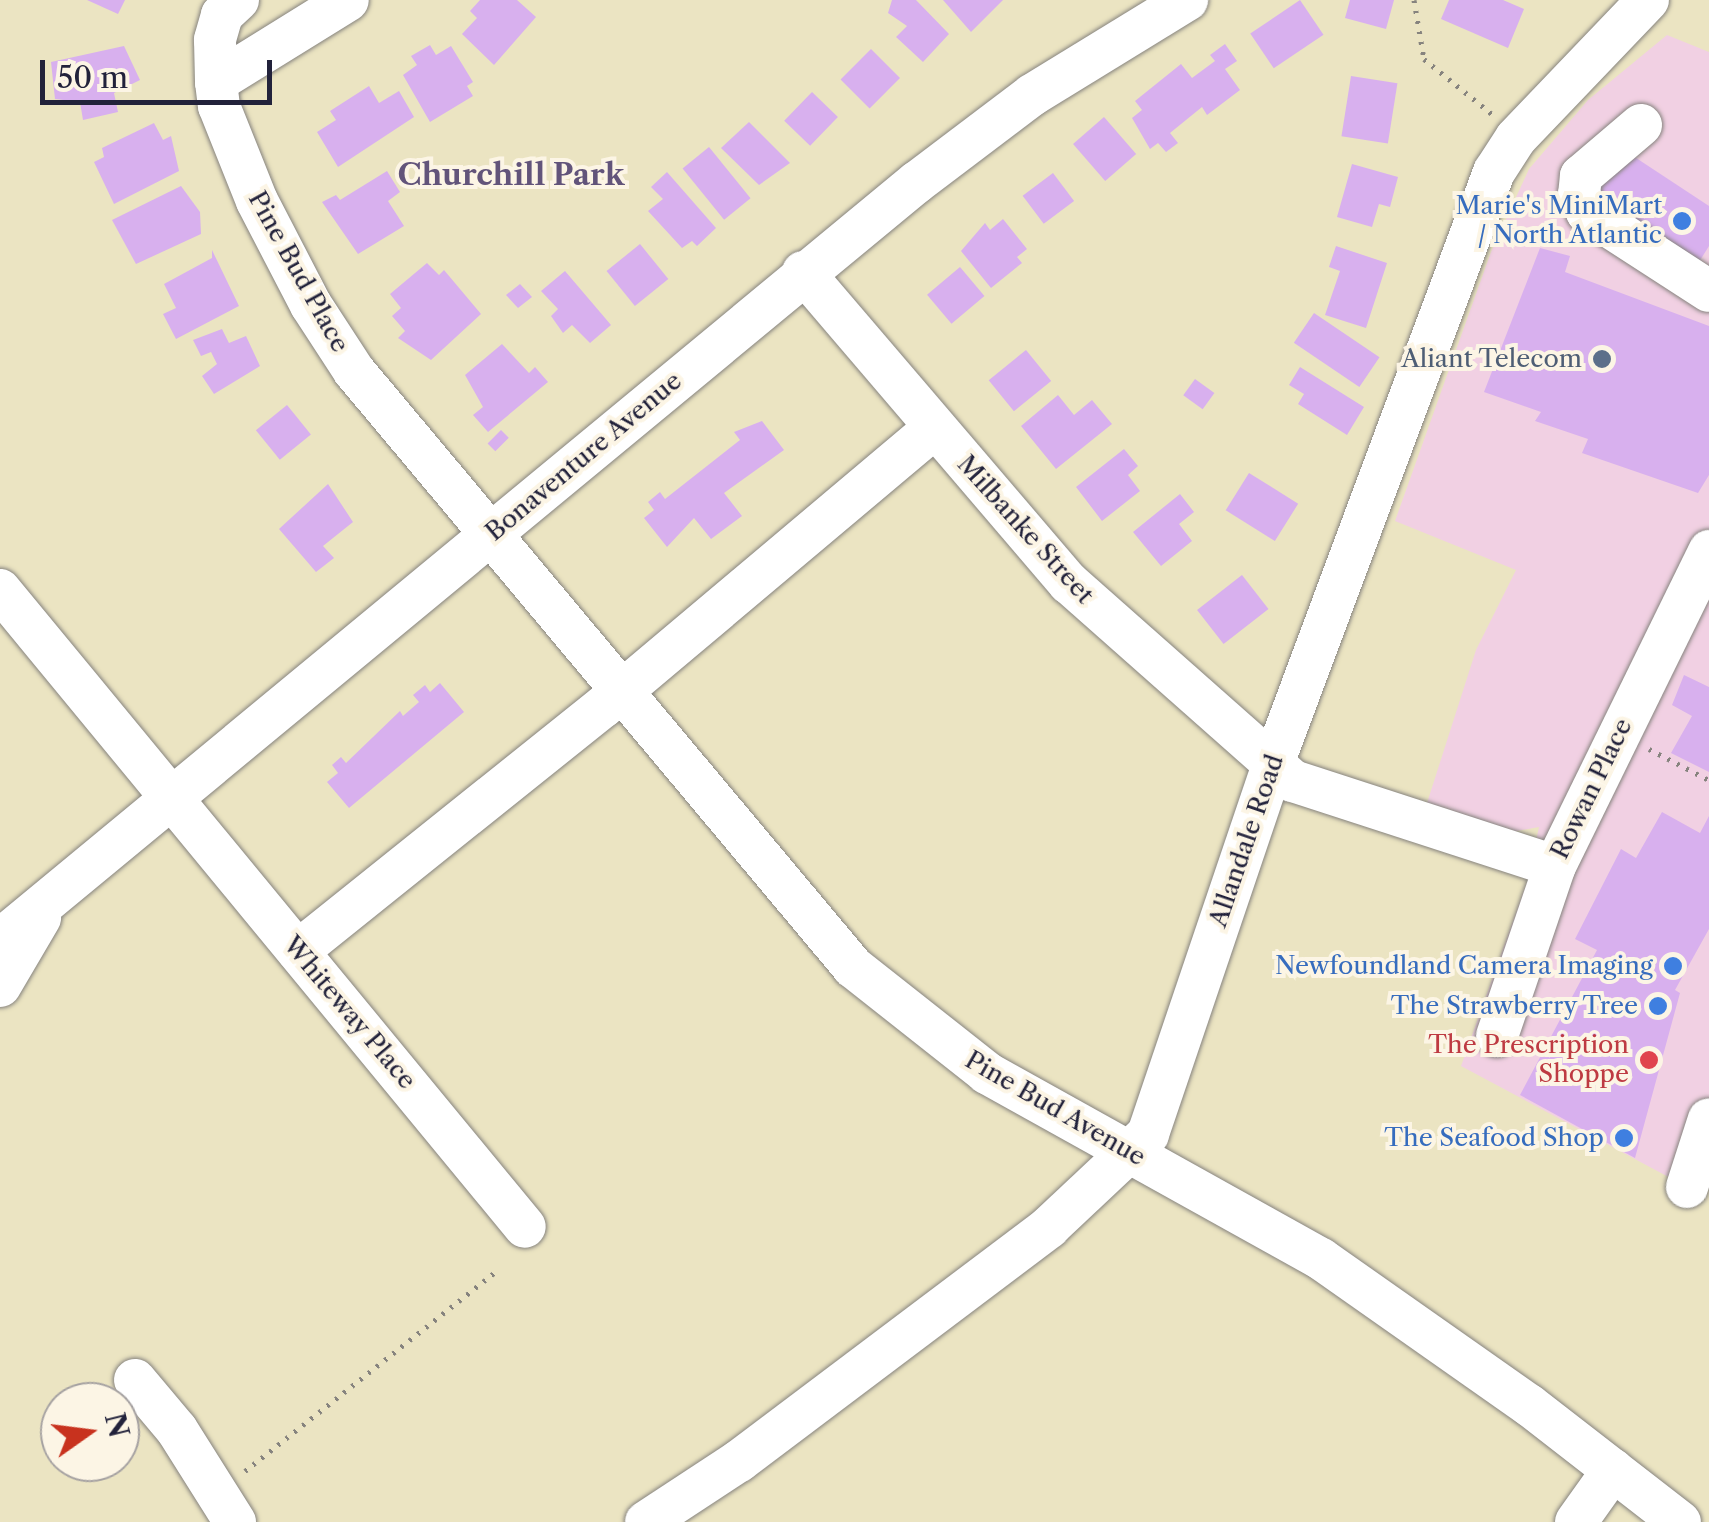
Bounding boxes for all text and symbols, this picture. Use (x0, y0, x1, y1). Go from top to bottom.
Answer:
scale bar (45, 40, 278, 102)
text: 50 m (57, 59, 128, 96)
district label: Churchill Park (398, 157, 624, 193)
street label: Pine Bud Place (241, 186, 355, 358)
place label: Marie's MiniMart / North Atlantic (1455, 192, 1662, 251)
marker: Marie's MiniMart / North Atlantic (1671, 210, 1693, 232)
place label: Aliant Telecom (1401, 344, 1582, 374)
marker: Aliant Telecom (1591, 348, 1613, 370)
street label: Bonaventure Avenue (480, 366, 688, 548)
street label: Milbanke Street (951, 450, 1099, 610)
street label: Rowan Place (1545, 714, 1639, 864)
street label: Allandale Road (1203, 751, 1291, 931)
street label: Whiteway Place (276, 930, 422, 1096)
place label: Newfoundland Camera Imaging (1275, 951, 1653, 981)
marker: Newfoundland Camera Imaging (1662, 955, 1684, 977)
place label: The Strawberry Tree (1389, 991, 1638, 1021)
marker: The Strawberry Tree (1647, 995, 1669, 1017)
place label: The Prescription Shoppe (1428, 1031, 1629, 1090)
street label: Pine Bud Avenue (959, 1045, 1151, 1173)
marker: The Prescription Shoppe (1638, 1049, 1660, 1071)
place label: The Seafood Shop (1384, 1123, 1604, 1153)
marker: The Seafood Shop (1613, 1127, 1635, 1149)
north arrow (40, 1382, 140, 1482)
text: N (98, 1409, 137, 1441)

